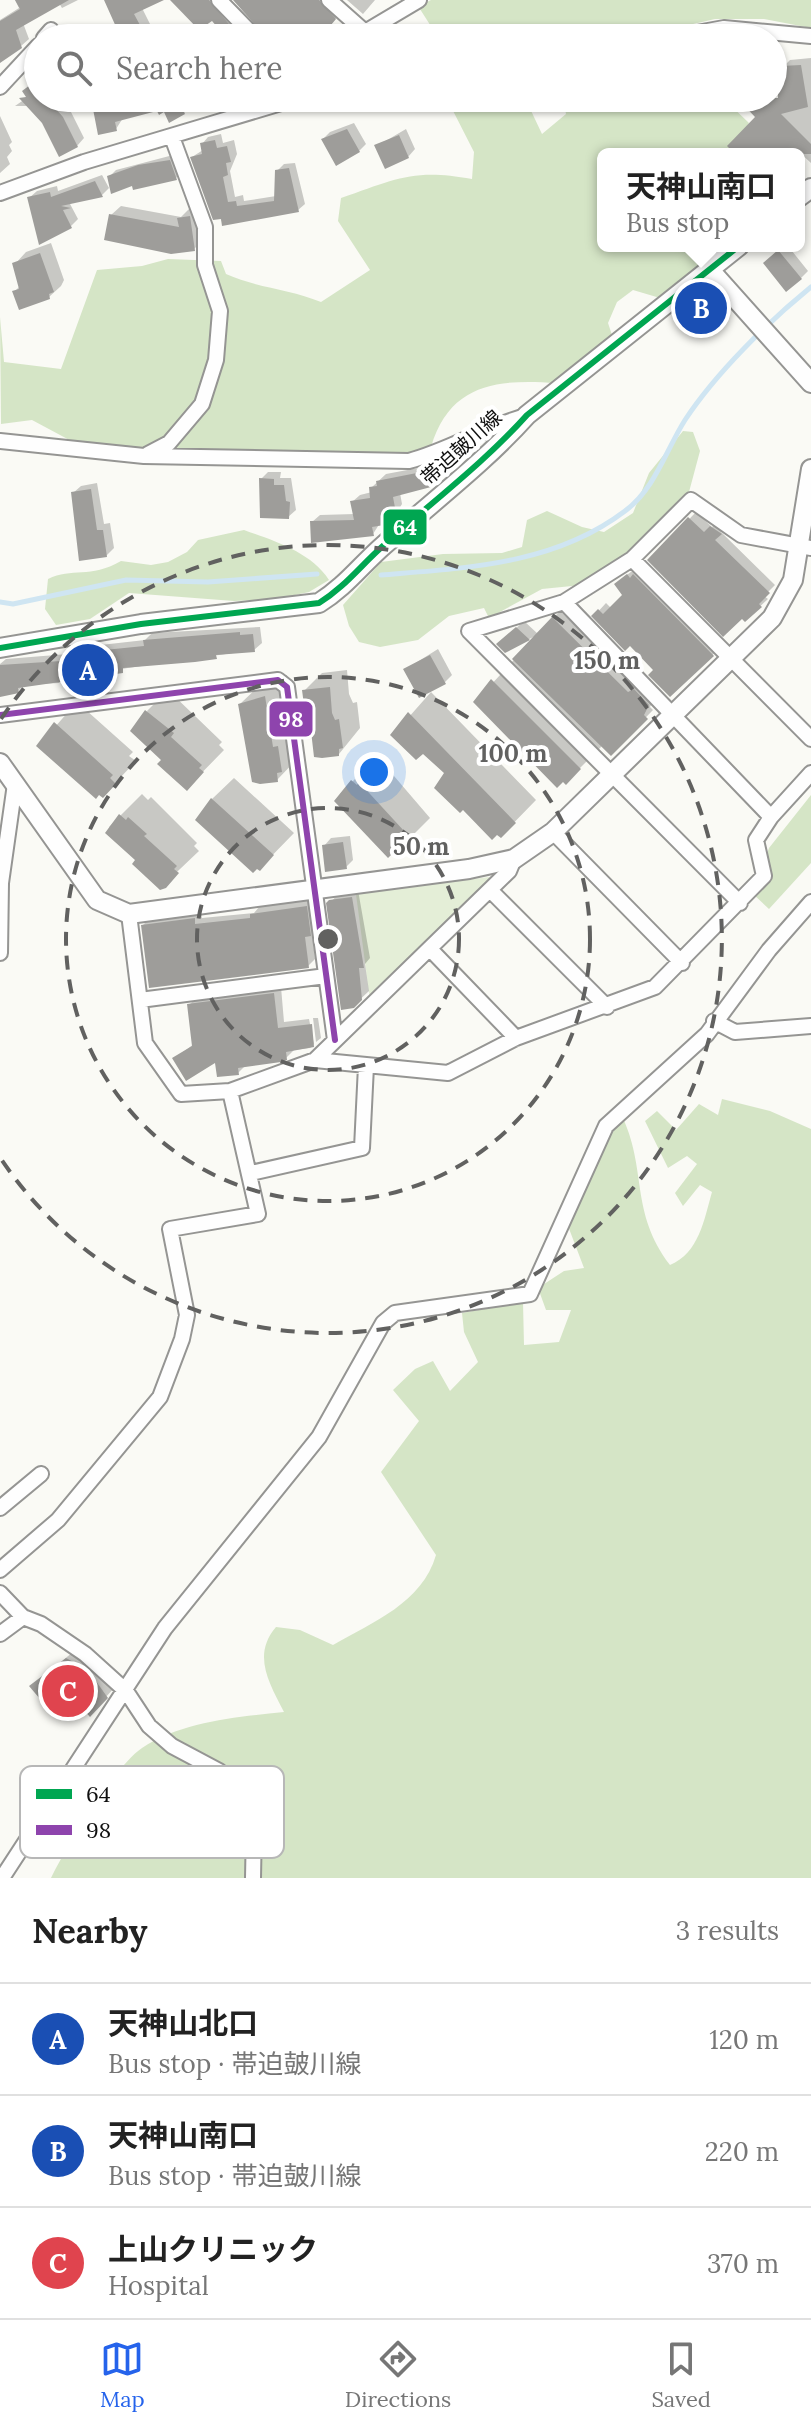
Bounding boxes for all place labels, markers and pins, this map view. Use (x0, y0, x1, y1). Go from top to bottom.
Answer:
pin: B (675, 278, 727, 338)
pin: A (62, 640, 114, 700)
centre of rings (314, 925, 342, 953)
pin: C (42, 1661, 94, 1721)

